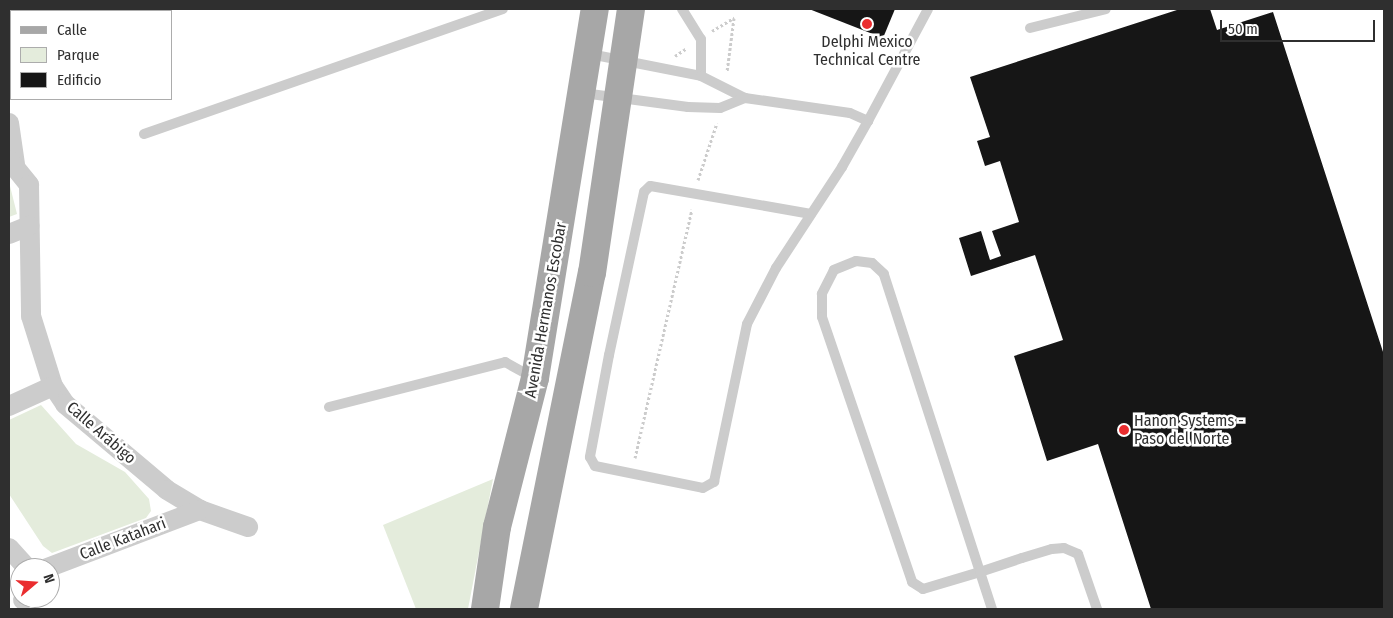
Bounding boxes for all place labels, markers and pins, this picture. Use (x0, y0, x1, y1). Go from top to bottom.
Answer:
marker: Delphi Mexico Technical Centre (861, 18, 873, 30)
place label: Delphi Mexico Technical Centre (814, 32, 920, 70)
place label: Hanon Systems - Paso del Norte (1134, 411, 1244, 449)
marker: Hanon Systems - Paso del Norte (1118, 424, 1130, 436)

